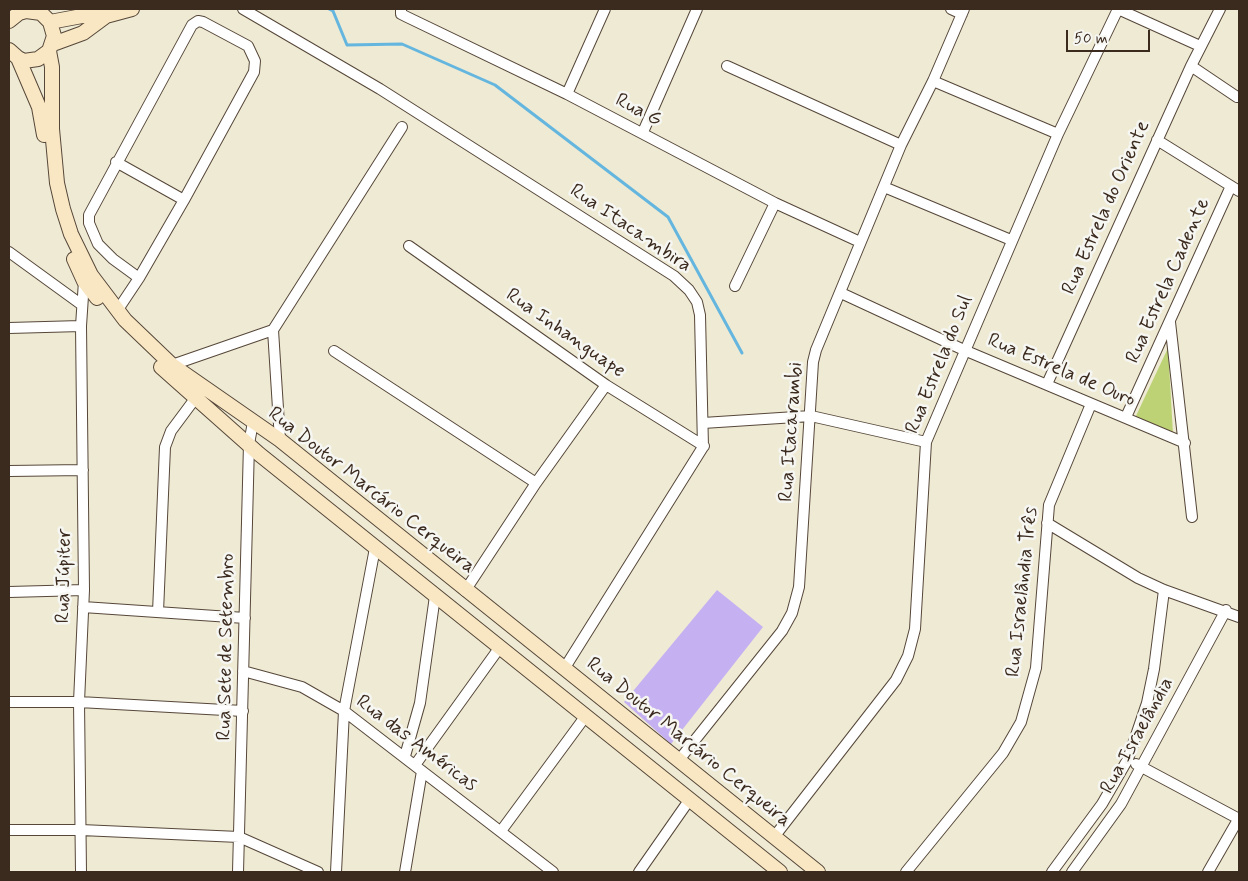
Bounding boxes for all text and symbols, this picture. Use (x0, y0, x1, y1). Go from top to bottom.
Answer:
scale bar (1068, 20, 1152, 52)
text: 50 m (1074, 29, 1108, 49)
street label: Rua G (611, 89, 665, 133)
street label: Rua Estrela do Oriente (1058, 117, 1156, 299)
street label: Rua Itacambira (565, 179, 695, 279)
street label: Rua Estrela Cadente (1122, 195, 1216, 367)
street label: Rua Inhanguape (501, 284, 629, 384)
street label: Rua Estrela do Sul (901, 292, 979, 438)
street label: Rua Estrela de Ouro (983, 329, 1139, 413)
street label: Rua Itacarambi (775, 361, 809, 503)
street label: Rua Doutor Marcário Cerqueira (263, 403, 479, 579)
street label: Rua Israelândia Três (1002, 506, 1044, 678)
street label: Rua Júpiter (52, 528, 78, 624)
street label: Rua Sete de Setembro (213, 553, 241, 741)
street label: Rua Doutor Marcário Cerqueira (581, 653, 795, 833)
street label: Rua Israelândia (1096, 674, 1180, 798)
street label: Rua das Américas (350, 690, 482, 798)

